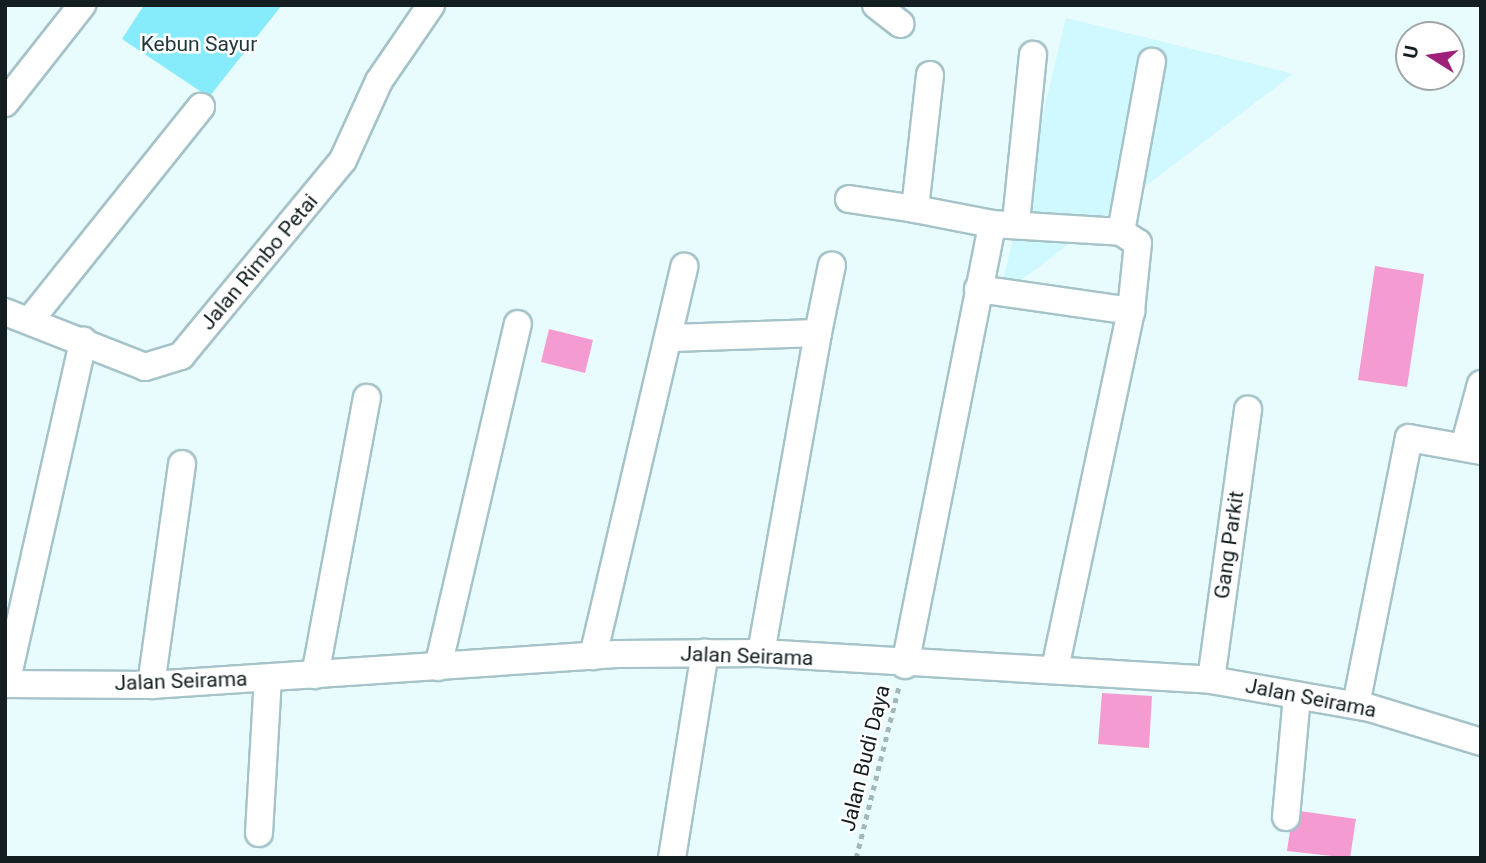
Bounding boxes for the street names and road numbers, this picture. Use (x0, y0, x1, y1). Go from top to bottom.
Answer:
street label: Jalan Rimbo Petai (195, 189, 323, 335)
street label: Gang Parkit (1209, 489, 1249, 601)
street label: Jalan Seirama (680, 641, 814, 671)
street label: Jalan Seirama (114, 666, 248, 696)
street label: Jalan Seirama (1243, 673, 1379, 723)
street label: Jalan Budi Daya (835, 682, 895, 834)

